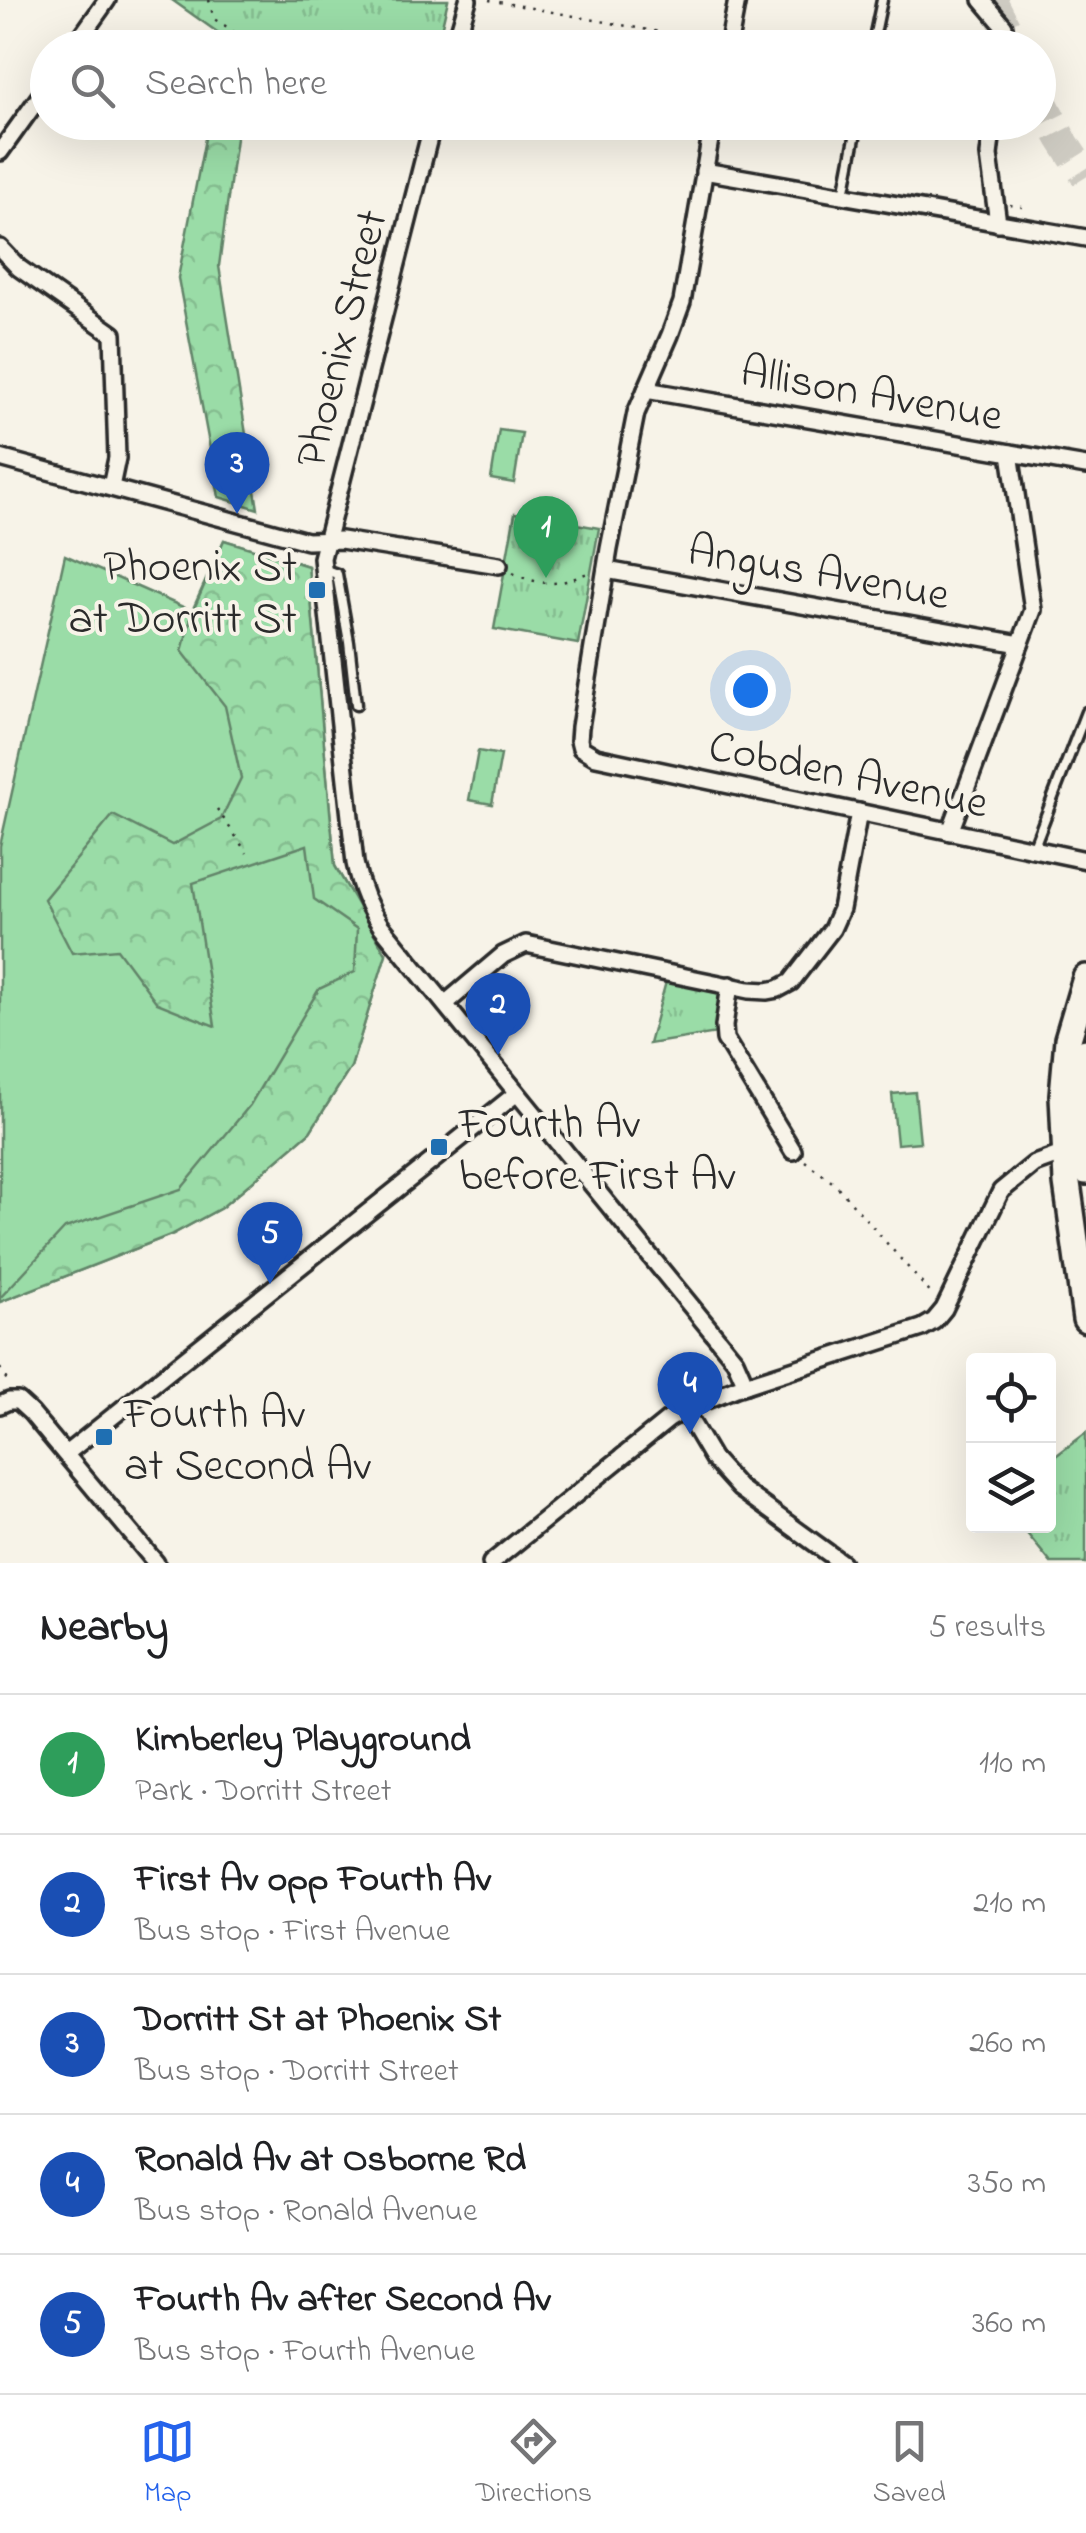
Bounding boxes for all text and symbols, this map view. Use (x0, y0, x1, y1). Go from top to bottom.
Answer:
search box (30, 30, 1056, 140)
text: Search here (145, 57, 327, 113)
icon: search (65, 58, 120, 113)
street label: Phoenix Street (280, 203, 408, 475)
street label: Allison Avenue (735, 340, 1008, 452)
pin: 3 (204, 432, 270, 514)
pin: 1 (514, 496, 578, 578)
street label: Angus Avenue (682, 519, 955, 632)
place label: Phoenix St at Dorritt St (68, 536, 297, 654)
marker: Phoenix St at Dorritt St (306, 579, 328, 601)
your location (725, 665, 776, 716)
street label: Cobden Avenue (702, 715, 995, 839)
pin: 2 (466, 972, 530, 1055)
place label: Fourth Av before First Av (458, 1093, 736, 1211)
marker: Fourth Av before First Av (428, 1136, 450, 1158)
pin: 5 (238, 1202, 302, 1284)
pin: 4 (658, 1352, 722, 1434)
map controls (966, 1353, 1056, 1533)
button: locate (966, 1353, 1056, 1443)
place label: Fourth Av at Second Av (123, 1383, 372, 1501)
marker: Fourth Av at Second Av (93, 1426, 115, 1448)
button: layers (966, 1443, 1056, 1533)
text: Nearby (40, 1598, 168, 1659)
text: 5 results (929, 1605, 1046, 1652)
text: Kimberley Playground (135, 1713, 471, 1769)
text: 1 (67, 1741, 78, 1788)
text: 110 m (979, 1741, 1046, 1788)
text: Park · Dorritt Street (135, 1769, 392, 1816)
text: First Av opp Fourth Av (135, 1853, 491, 1909)
text: 2 (65, 1881, 80, 1928)
text: 210 m (973, 1881, 1046, 1928)
text: Bus stop · First Avenue (135, 1909, 450, 1956)
text: Dorritt St at Phoenix St (135, 1993, 501, 2049)
text: 3 (66, 2021, 79, 2068)
text: 260 m (969, 2021, 1046, 2068)
text: Bus stop · Dorritt Street (135, 2049, 459, 2096)
text: Ronald Av at Osborne Rd (135, 2133, 526, 2189)
text: 4 (66, 2161, 79, 2208)
text: 350 m (968, 2161, 1046, 2208)
text: Bus stop · Ronald Avenue (135, 2189, 477, 2236)
text: Fourth Av after Second Av (135, 2273, 551, 2329)
text: 5 (63, 2301, 82, 2348)
text: 360 m (972, 2301, 1046, 2348)
text: Bus stop · Fourth Avenue (135, 2329, 475, 2376)
tab: Map (140, 2414, 195, 2515)
tab: Directions (476, 2414, 592, 2515)
tab: Saved (873, 2414, 946, 2515)

